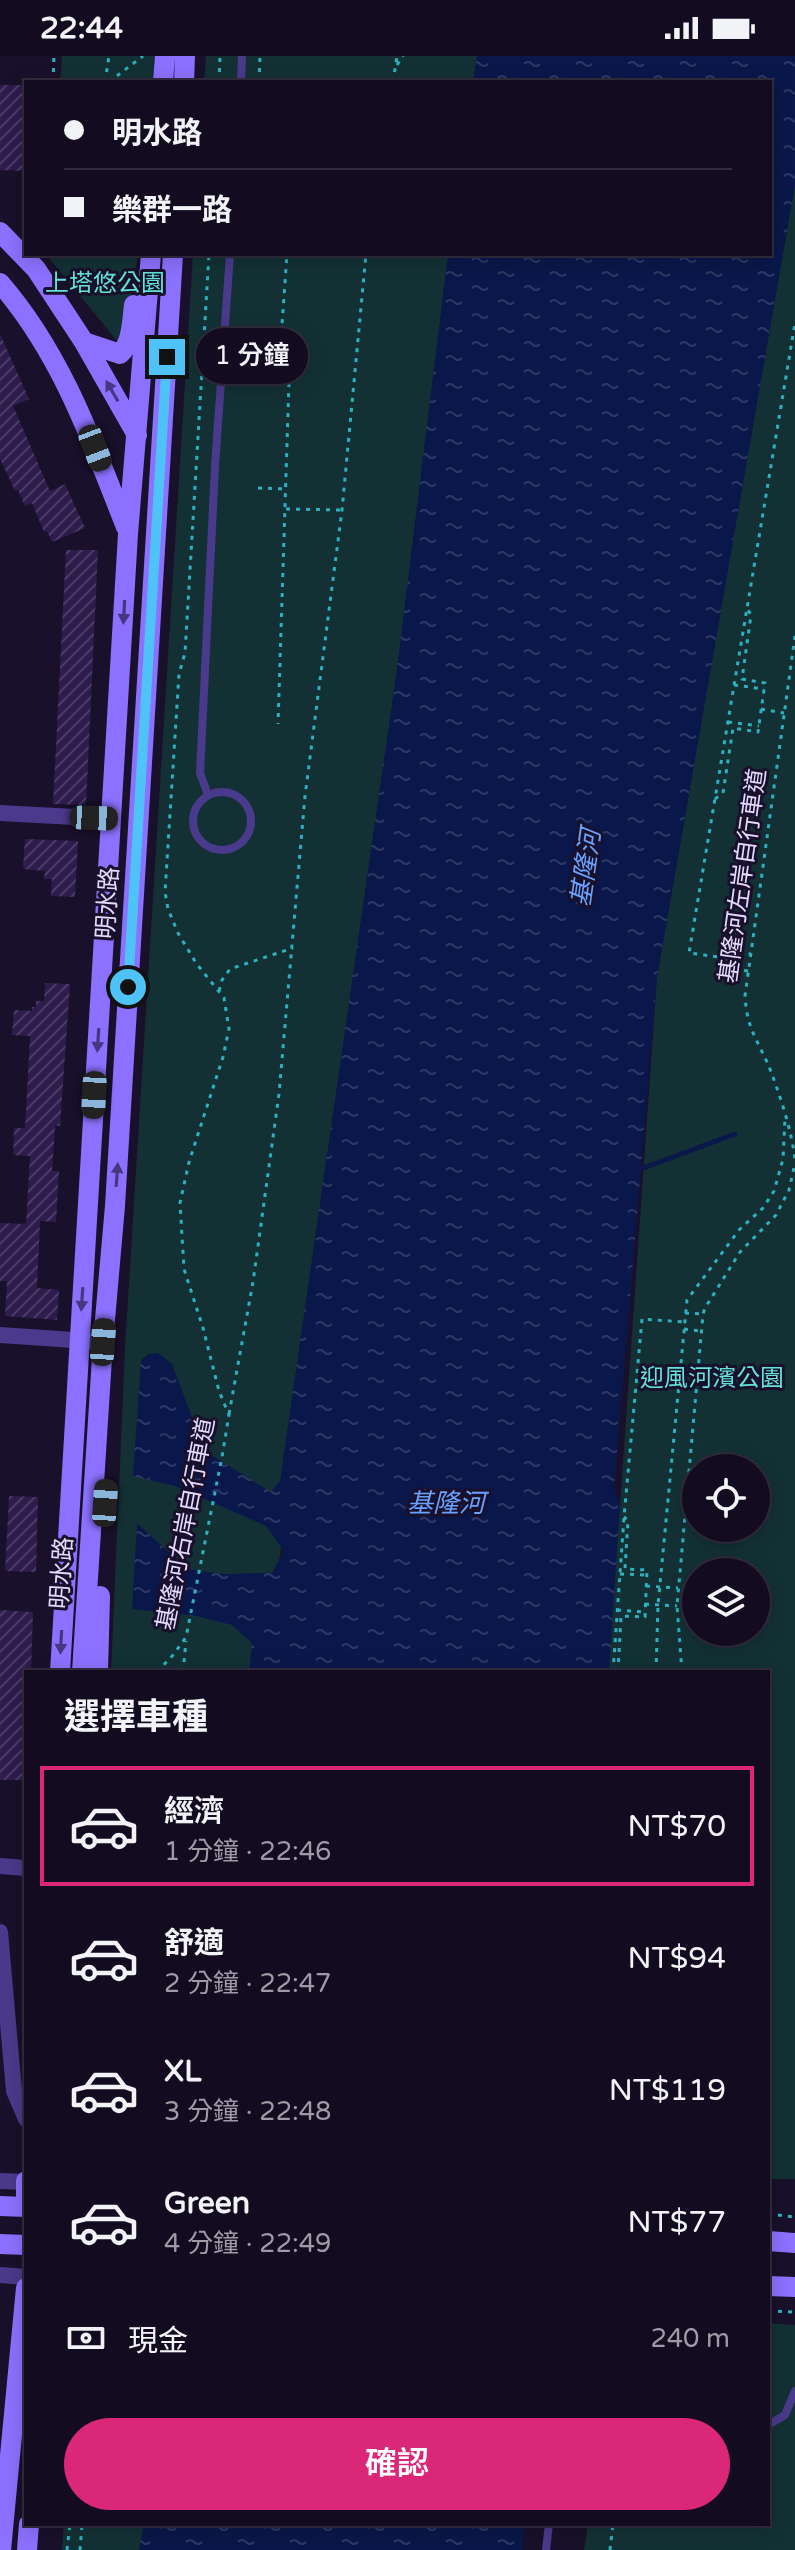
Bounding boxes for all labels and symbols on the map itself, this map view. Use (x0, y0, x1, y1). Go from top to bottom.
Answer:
park label: 上塔悠公園 (45, 269, 165, 298)
callout: 1 分鐘 (195, 329, 307, 385)
route end (149, 339, 185, 375)
one-way arrow (105, 380, 119, 402)
car (75, 421, 115, 475)
one-way arrow (117, 600, 130, 625)
street label: 基隆河左岸自行車道 (714, 767, 772, 985)
car (70, 805, 118, 831)
water label: 基隆河 (565, 822, 607, 909)
street label: 明水路 (91, 866, 125, 940)
route start (110, 969, 146, 1005)
one-way arrow (91, 1028, 104, 1053)
car (81, 1070, 107, 1120)
one-way arrow (111, 1162, 124, 1187)
one-way arrow (75, 1287, 88, 1312)
car (89, 1317, 117, 1367)
park label: 迎風河濱公園 (640, 1364, 784, 1393)
street label: 基隆河右岸自行車道 (151, 1415, 221, 1633)
car (91, 1478, 119, 1528)
water label: 基隆河 (407, 1488, 490, 1519)
street label: 明水路 (45, 1536, 79, 1610)
one-way arrow (55, 1630, 68, 1655)

